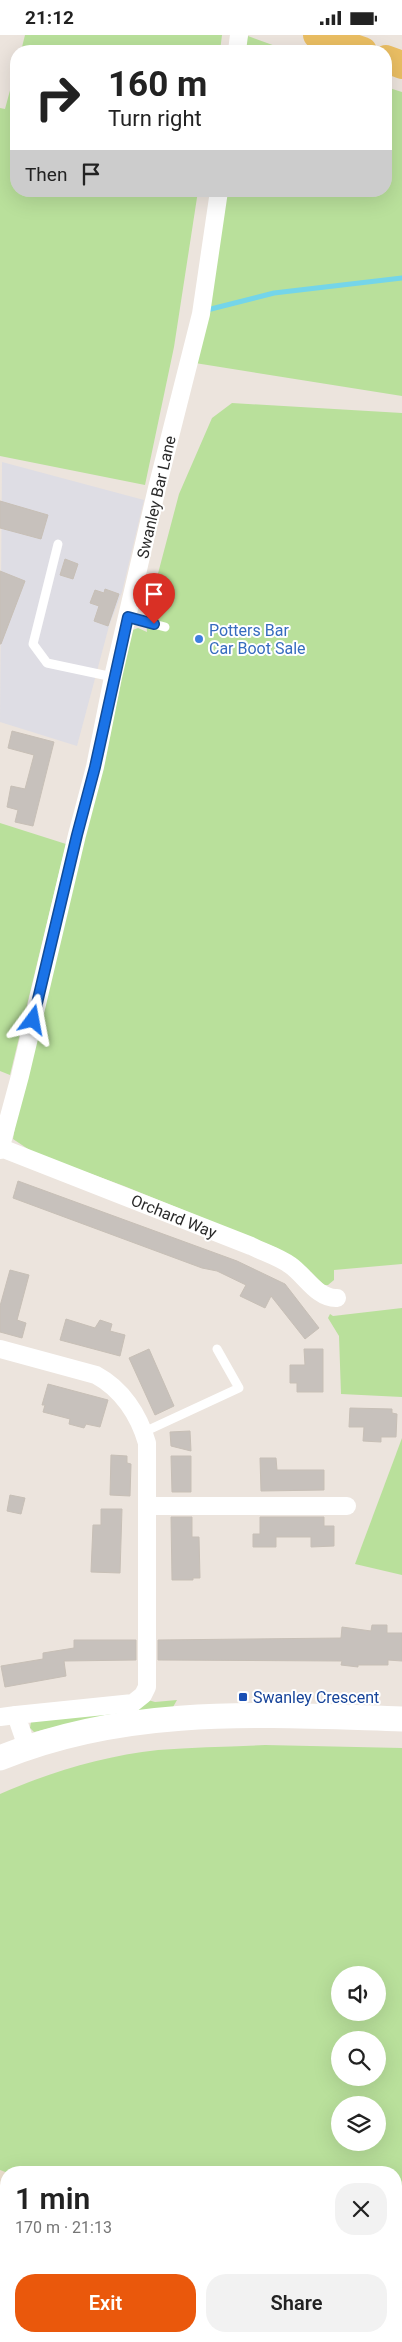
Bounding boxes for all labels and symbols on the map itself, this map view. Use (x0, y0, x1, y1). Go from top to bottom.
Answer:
street label: Swanley Bar Lane (133, 434, 180, 560)
pin (133, 573, 175, 624)
place label: Potters Bar Car Boot Sale (209, 621, 306, 658)
marker: Potters Bar Car Boot Sale (193, 633, 205, 645)
position arrow (6.0, 993, 58.0, 1045)
street label: Orchard Way (128, 1191, 220, 1242)
place label: Swanley Crescent (253, 1688, 379, 1707)
marker: Swanley Crescent (237, 1691, 249, 1703)

